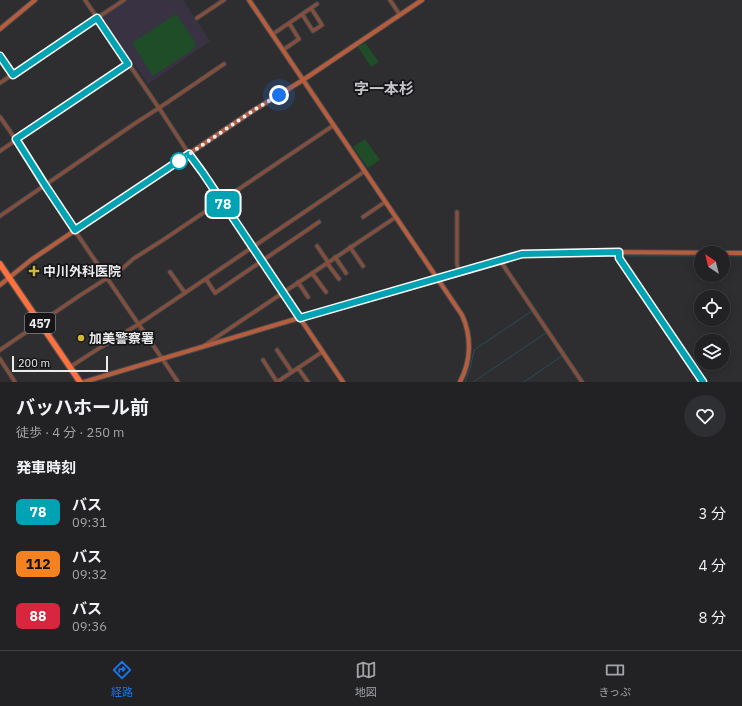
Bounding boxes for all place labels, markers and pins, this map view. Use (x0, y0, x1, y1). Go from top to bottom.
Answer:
unlabelled marker (170, 152, 188, 170)
place label: 中川外科医院 (43, 263, 121, 280)
marker: 中川外科医院 (28, 265, 40, 277)
place label: 加美警察署 (89, 330, 154, 347)
marker: 加美警察署 (76, 333, 86, 343)

